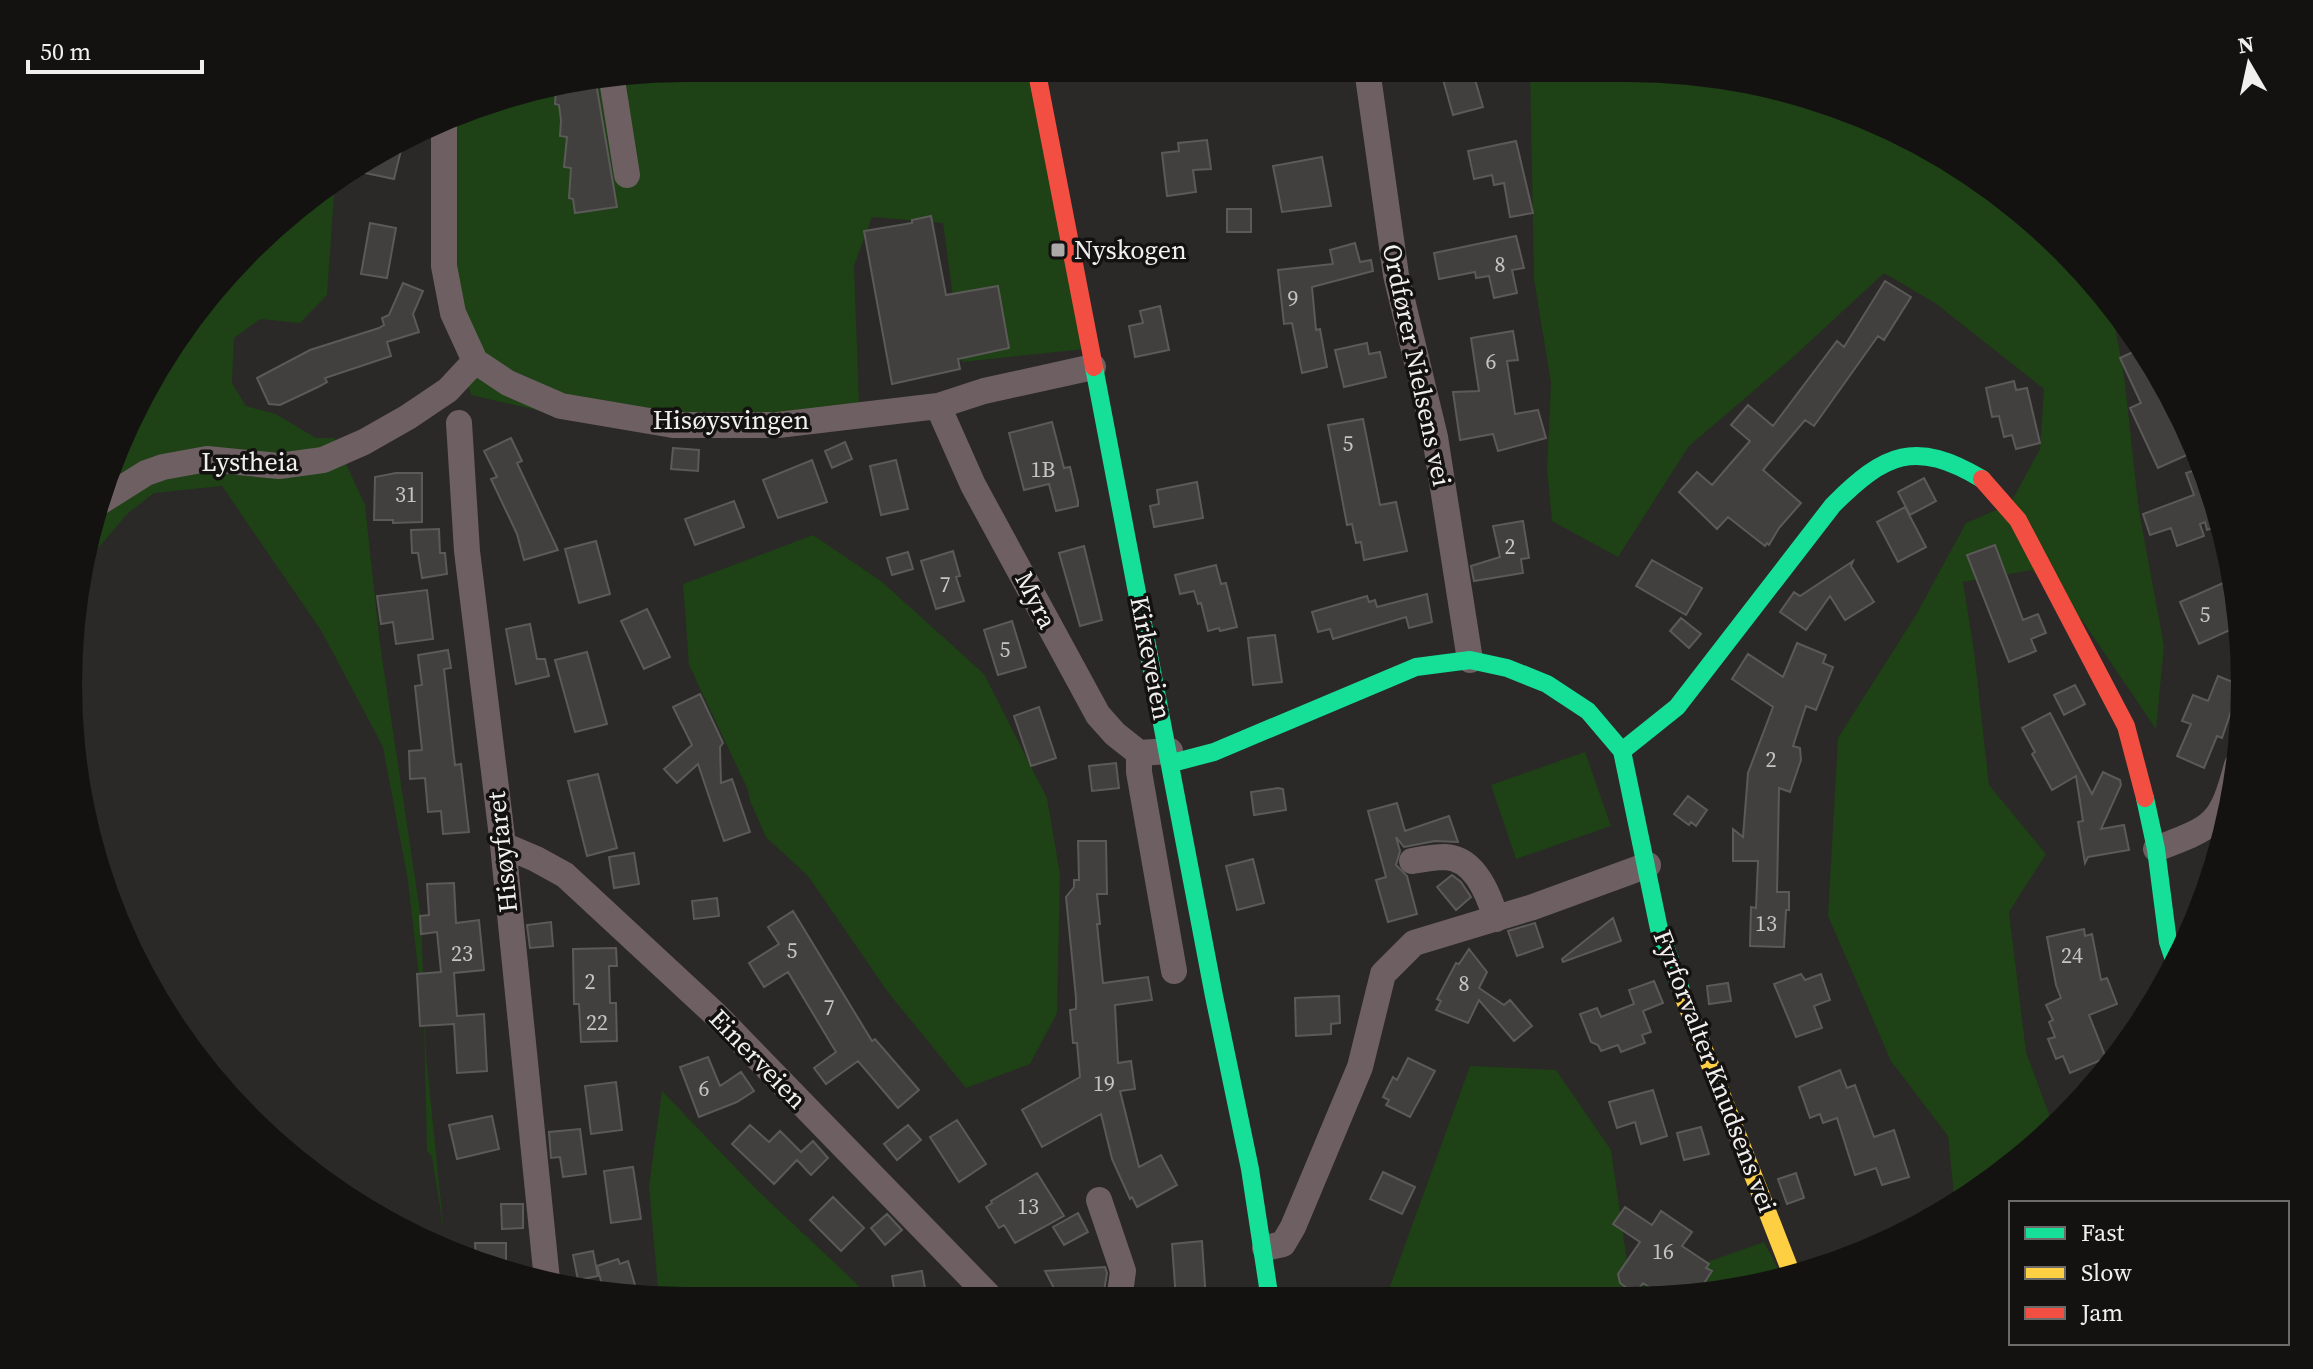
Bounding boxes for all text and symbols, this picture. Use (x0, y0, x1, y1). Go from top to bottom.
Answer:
scale bar (28, 24, 202, 74)
north arrow (2209, 24, 2289, 104)
text: N (2236, 28, 2256, 60)
text: 50 m (40, 35, 91, 68)
place label: Nyskogen (1074, 232, 1187, 268)
marker: Nyskogen (1049, 241, 1067, 259)
street label: Ordfører Nielsens vei (1374, 241, 1460, 489)
house number: 8 (1494, 249, 1506, 279)
house number: 9 (1287, 283, 1299, 313)
house number: 6 (1485, 346, 1497, 376)
street label: Hisøysvingen (653, 402, 809, 438)
house number: 5 (1342, 428, 1354, 458)
street label: Lystheia (201, 444, 299, 480)
house number: 1B (1031, 454, 1055, 484)
house number: 31 (395, 479, 417, 509)
house number: 2 (1504, 531, 1516, 561)
street label: Myra (1006, 565, 1066, 636)
house number: 7 (939, 569, 951, 599)
street label: Kirkeveien (1121, 593, 1181, 723)
house number: 5 (2199, 599, 2211, 629)
house number: 5 (999, 634, 1011, 664)
house number: 2 (1765, 744, 1777, 774)
street label: Hisøyfaret (478, 789, 526, 914)
house number: 13 (1755, 908, 1777, 938)
street label: Fyrforvalter Knudsens vei (1645, 925, 1785, 1217)
house number: 5 (786, 935, 798, 965)
house number: 23 (451, 938, 473, 968)
house number: 24 (2061, 940, 2083, 970)
house number: 2 (584, 966, 596, 996)
house number: 8 (1458, 968, 1470, 998)
house number: 7 (823, 992, 835, 1022)
street label: Einerveien (701, 1001, 815, 1117)
house number: 22 (586, 1007, 608, 1037)
house number: 19 (1093, 1068, 1115, 1098)
house number: 6 (698, 1073, 710, 1103)
house number: 13 (1017, 1191, 1039, 1221)
legend (2009, 1201, 2289, 1345)
text: Fast (2081, 1216, 2125, 1249)
house number: 16 (1652, 1236, 1674, 1266)
text: Slow (2081, 1256, 2132, 1289)
text: Jam (2080, 1296, 2123, 1329)

